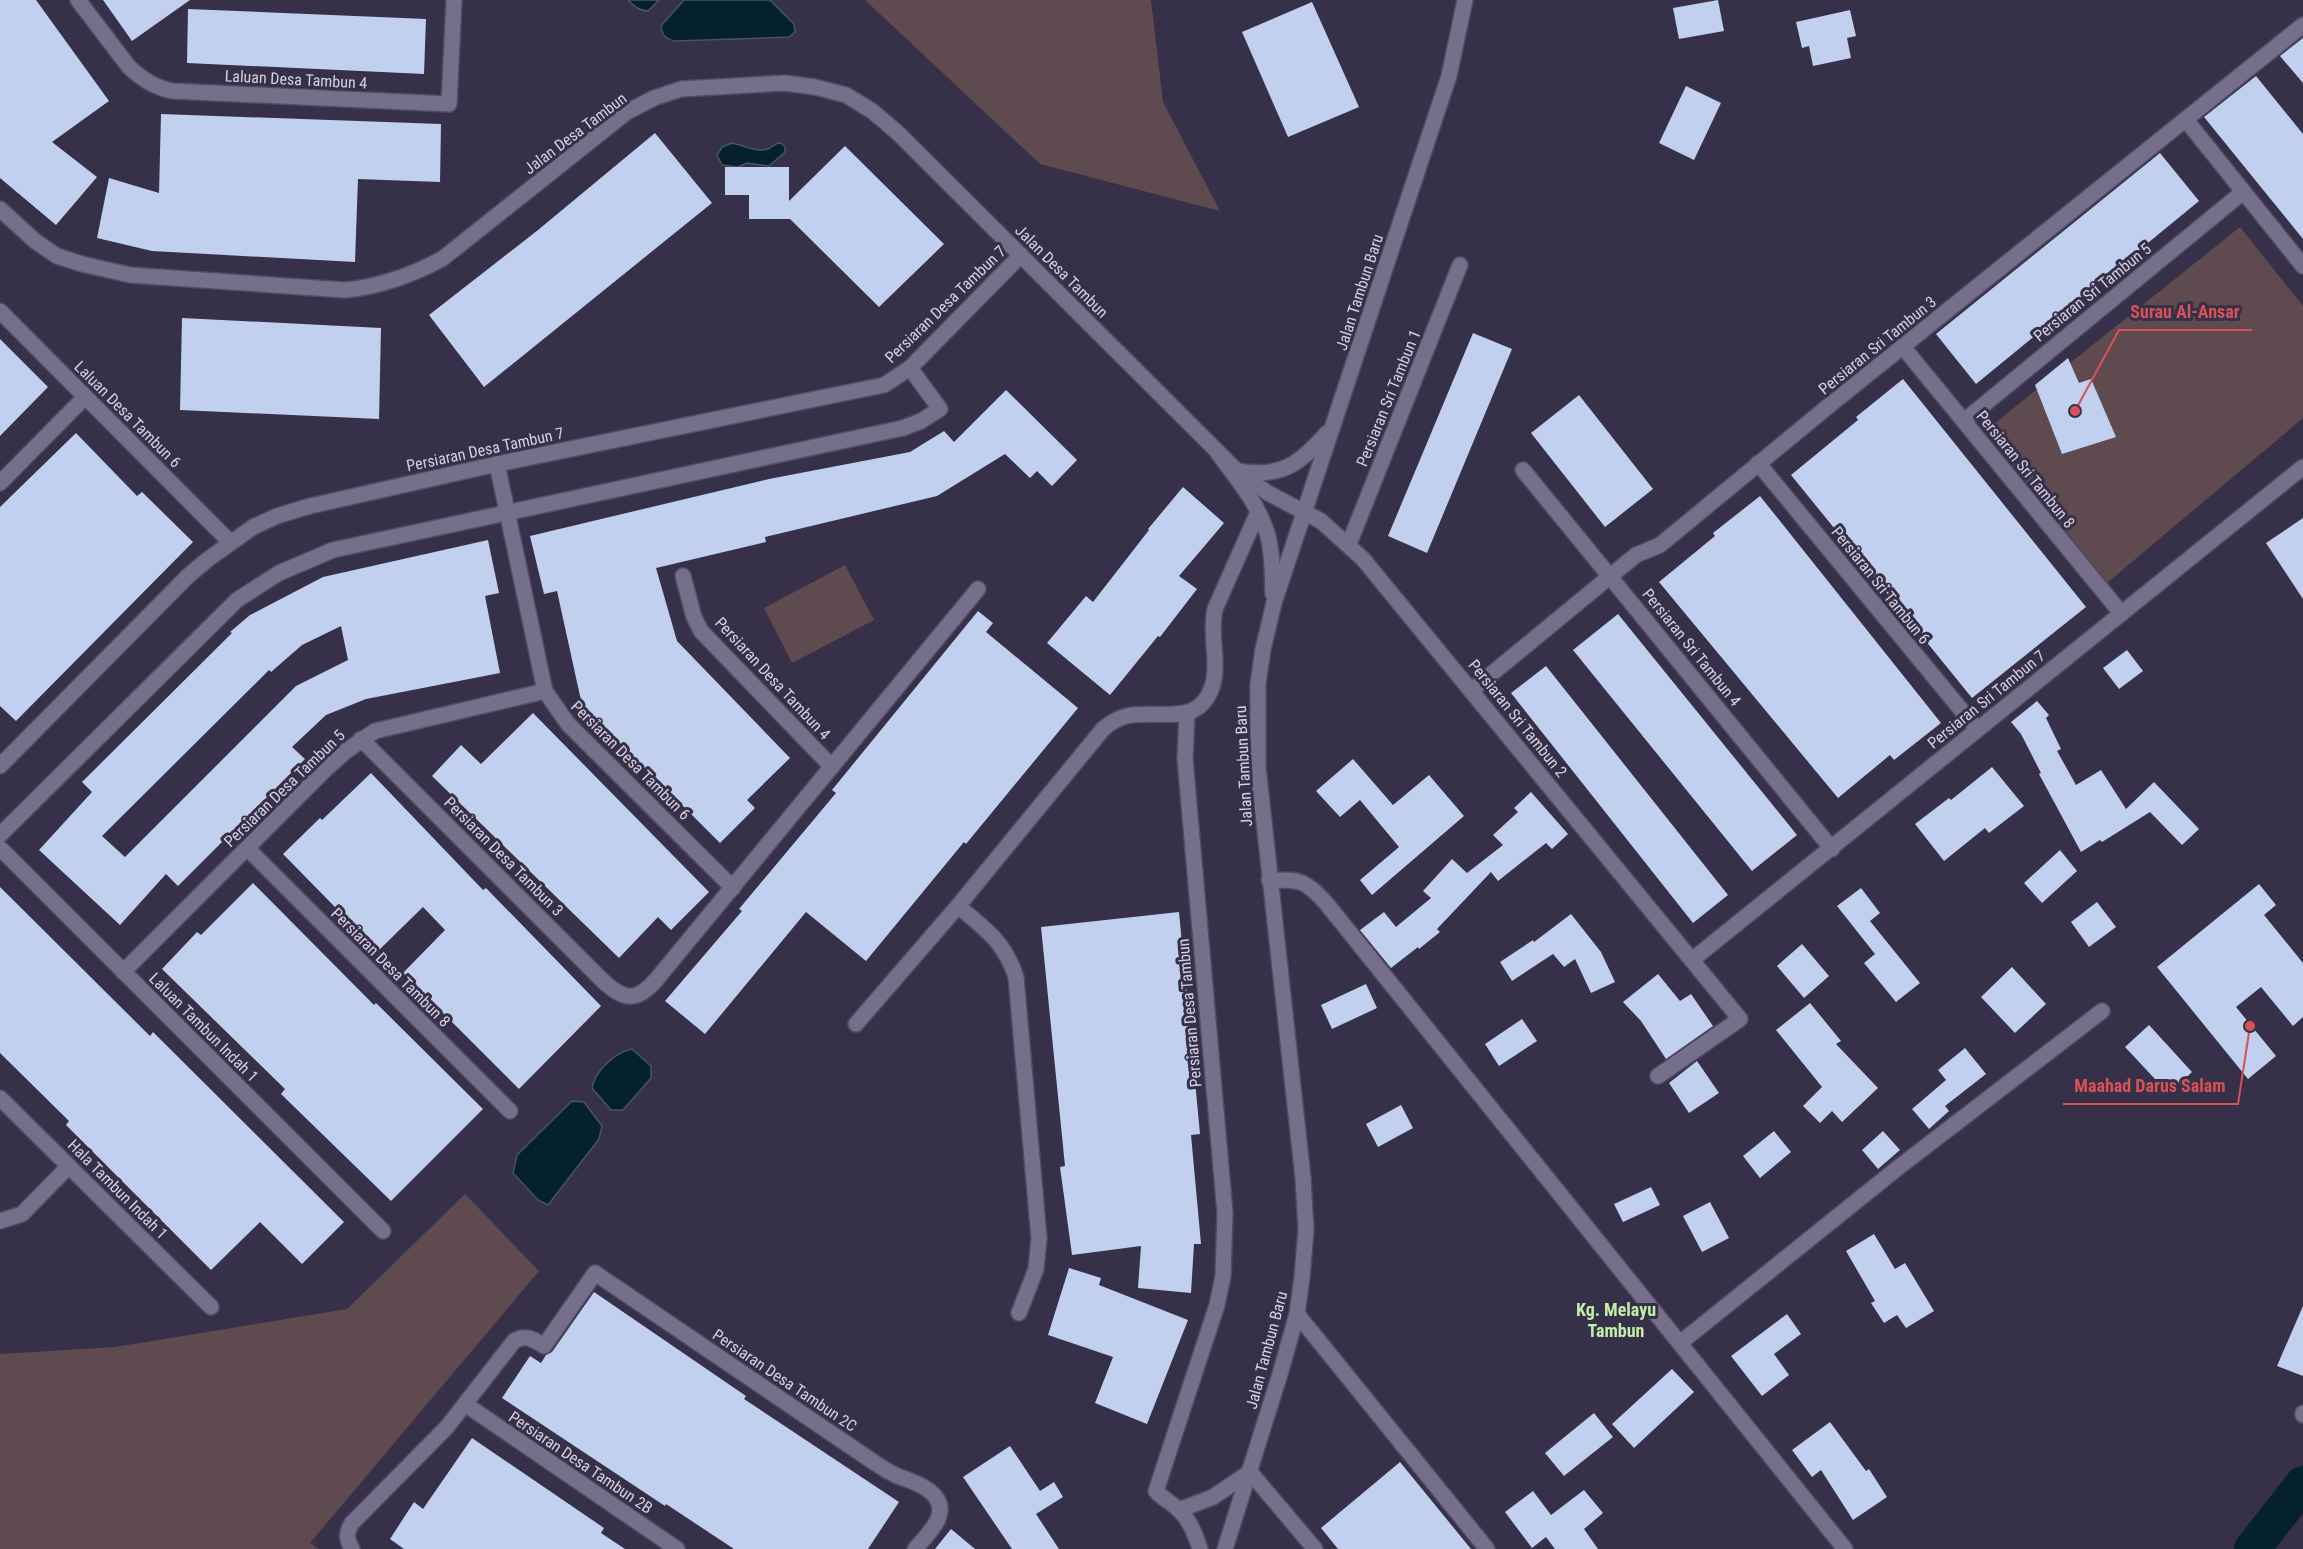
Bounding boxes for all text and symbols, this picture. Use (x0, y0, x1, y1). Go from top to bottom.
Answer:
street label: Laluan Desa Tambun 4 (224, 66, 368, 93)
street label: Jalan Desa Tambun (520, 89, 630, 178)
street label: Jalan Desa Tambun (1011, 221, 1112, 322)
street label: Jalan Tambun Baru (1332, 232, 1387, 353)
street label: Persiaran Sri Tambun 5 (2030, 239, 2155, 346)
street label: Persiaran Desa Tambun 7 (881, 242, 1010, 367)
street label: Persiaran Sri Tambun 3 (1815, 292, 1940, 399)
callout: Surau Al-Ansar (2119, 294, 2252, 330)
text: Surau Al-Ansar (2130, 301, 2240, 322)
street label: Persiaran Sri Tambun 1 (1352, 327, 1425, 469)
street label: Laluan Desa Tambun 6 (70, 357, 185, 472)
street label: Persiaran Sri Tambun 8 (1972, 407, 2079, 532)
street label: Persiaran Desa Tambun 7 (405, 423, 566, 475)
street label: Persiaran Sri Tambun 6 (1827, 523, 1934, 648)
street label: Persiaran Sri Tambun 4 (1638, 585, 1745, 710)
street label: Persiaran Desa Tambun 4 (711, 613, 834, 744)
street label: Persiaran Sri Tambun 7 (1924, 646, 2049, 753)
street label: Persiaran Sri Tambun 2 (1464, 656, 1571, 781)
street label: Persiaran Desa Tambun 6 (567, 697, 694, 824)
street label: Jalan Tambun Baru (1231, 705, 1256, 827)
street label: Persiaran Desa Tambun 5 (220, 726, 349, 851)
street label: Persiaran Desa Tambun 3 (440, 793, 567, 920)
street label: Persiaran Desa Tambun 8 (327, 904, 454, 1031)
street label: Persiaran Desa Tambun (1174, 938, 1205, 1088)
street label: Laluan Tambun Indah 1 (145, 969, 262, 1086)
callout: Maahad Darus Salam (2063, 1068, 2238, 1104)
text: Maahad Darus Salam (2074, 1075, 2226, 1096)
street label: Hala Tambun Indah 1 (64, 1136, 171, 1243)
street label: Jalan Tambun Baru (1242, 1289, 1291, 1411)
district label: Kg. Melayu Tambun (1576, 1299, 1656, 1341)
street label: Persiaran Desa Tambun 2C (709, 1325, 860, 1436)
street label: Persiaran Desa Tambun 2B (505, 1407, 656, 1518)

